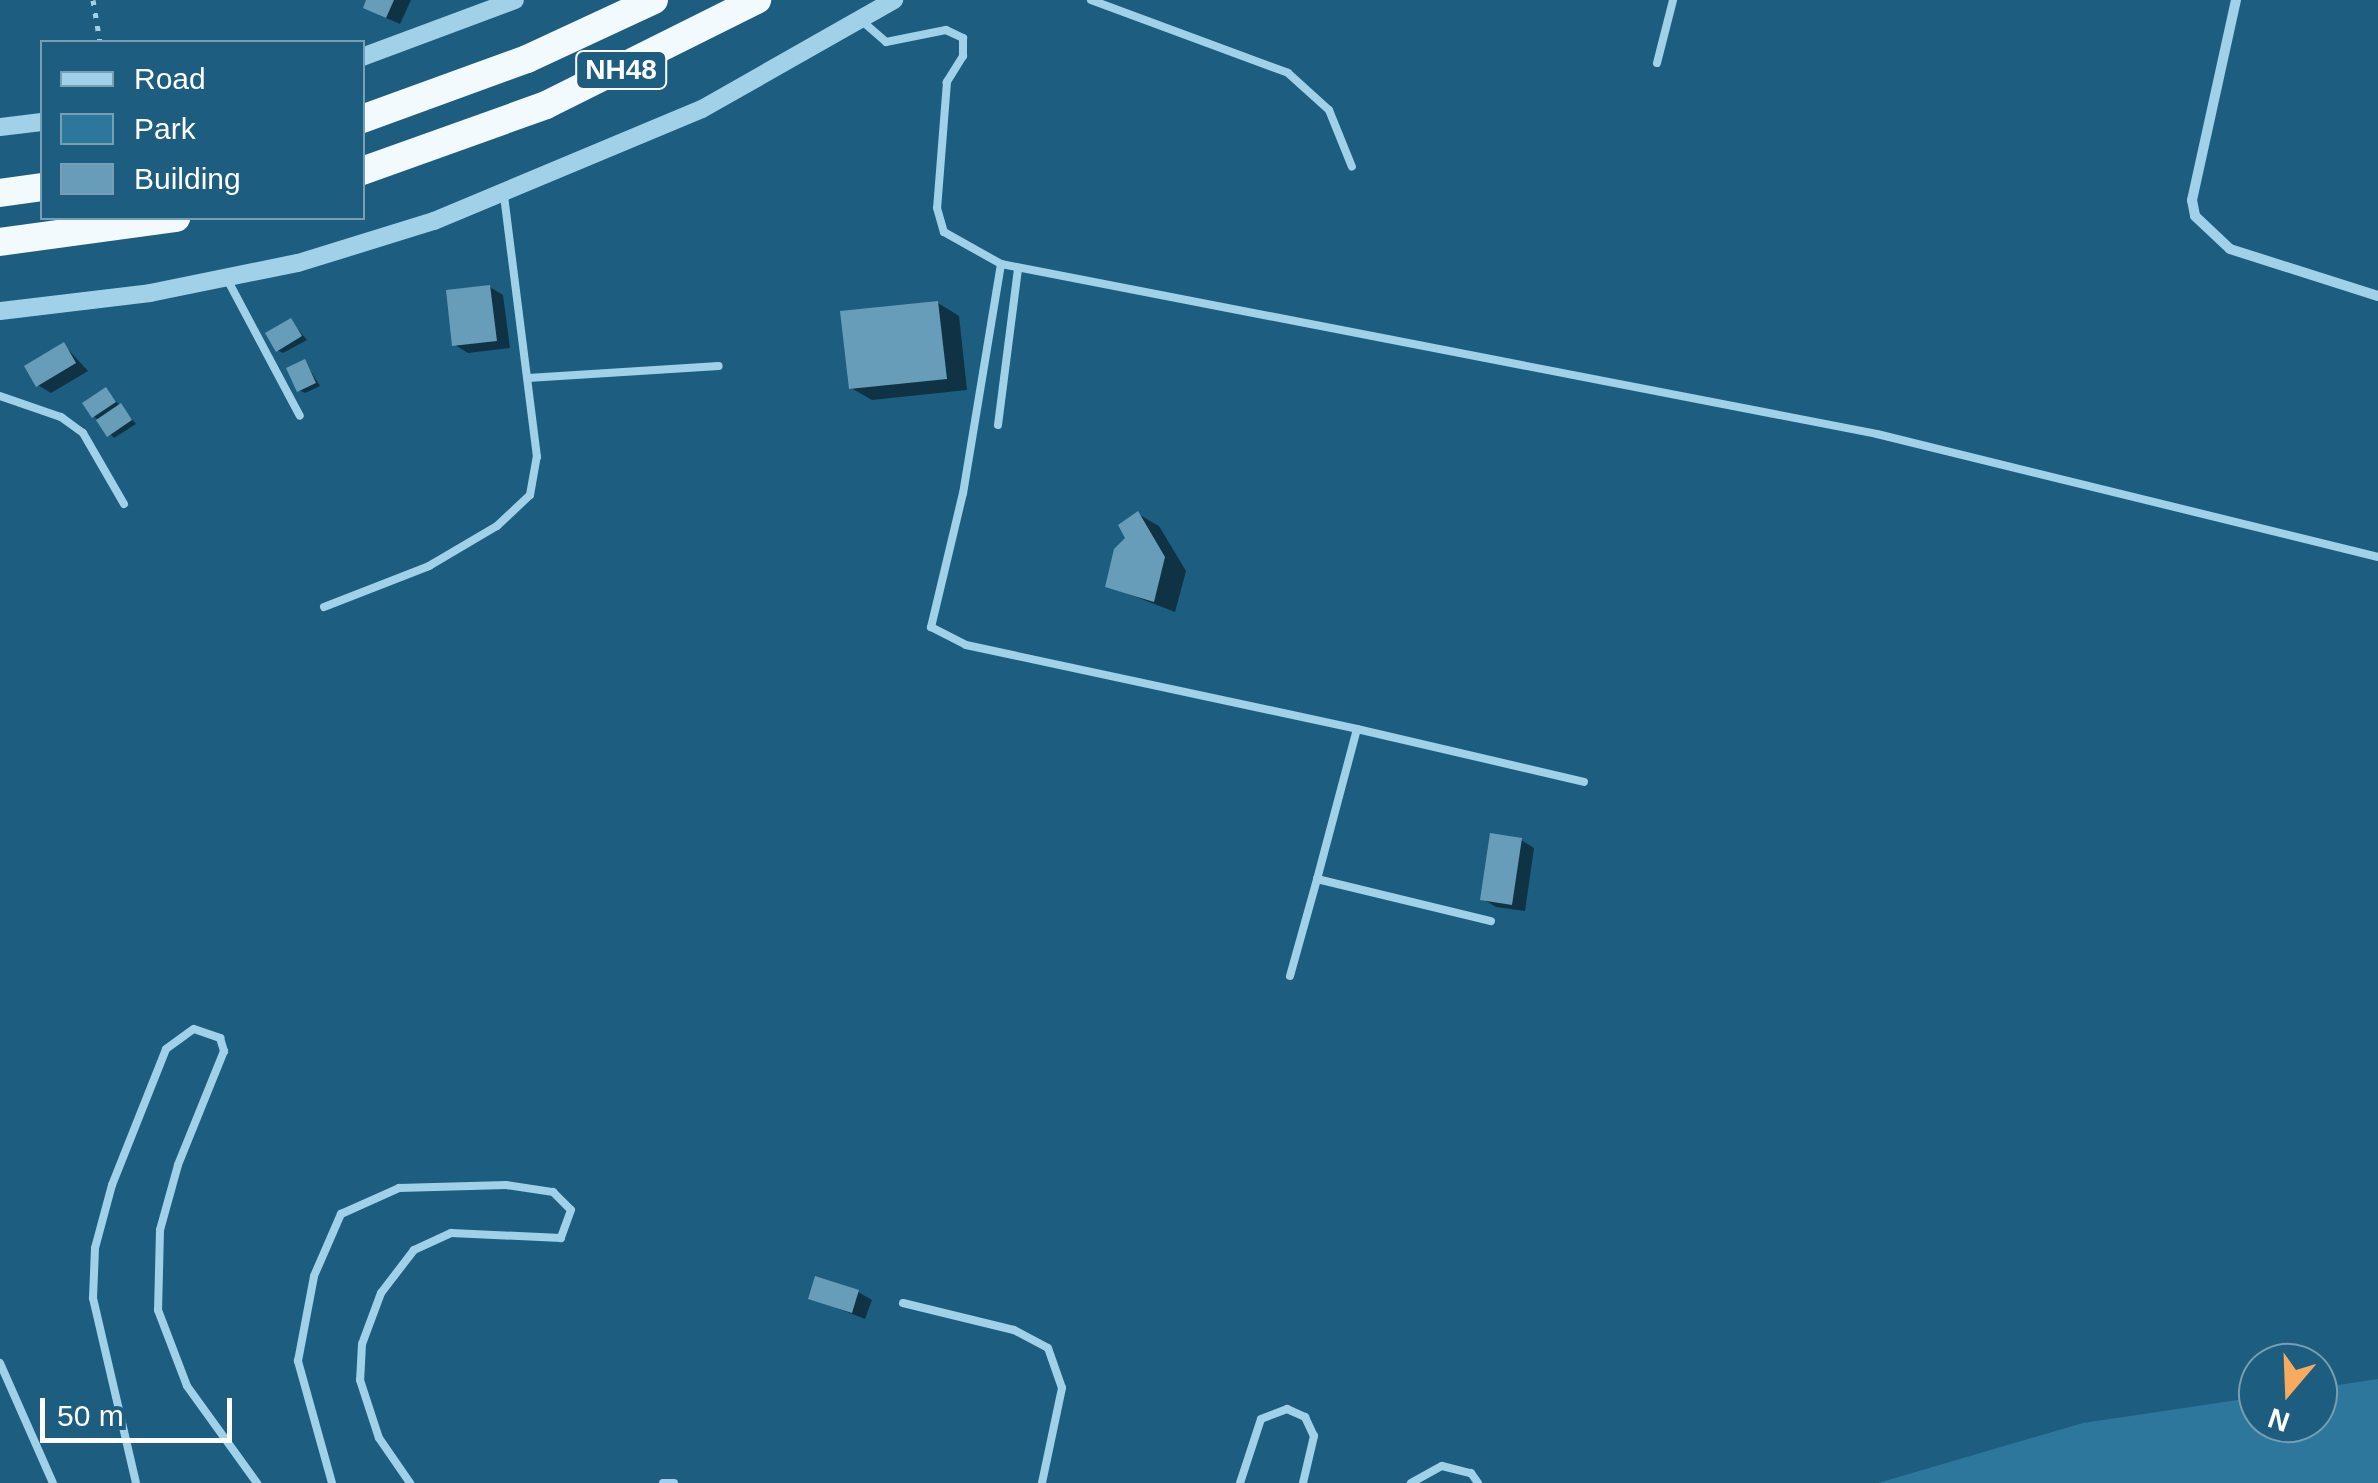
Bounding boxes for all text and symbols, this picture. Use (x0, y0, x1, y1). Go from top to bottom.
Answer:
legend (40, 40, 365, 220)
road number: NH48 (574, 47, 668, 93)
text: Road (134, 62, 206, 95)
text: Park (134, 112, 196, 145)
text: Building (134, 162, 241, 195)
north arrow (2238, 1343, 2338, 1443)
scale bar (45, 1378, 238, 1440)
text: 50 m (57, 1399, 124, 1432)
text: N (2264, 1402, 2293, 1438)

